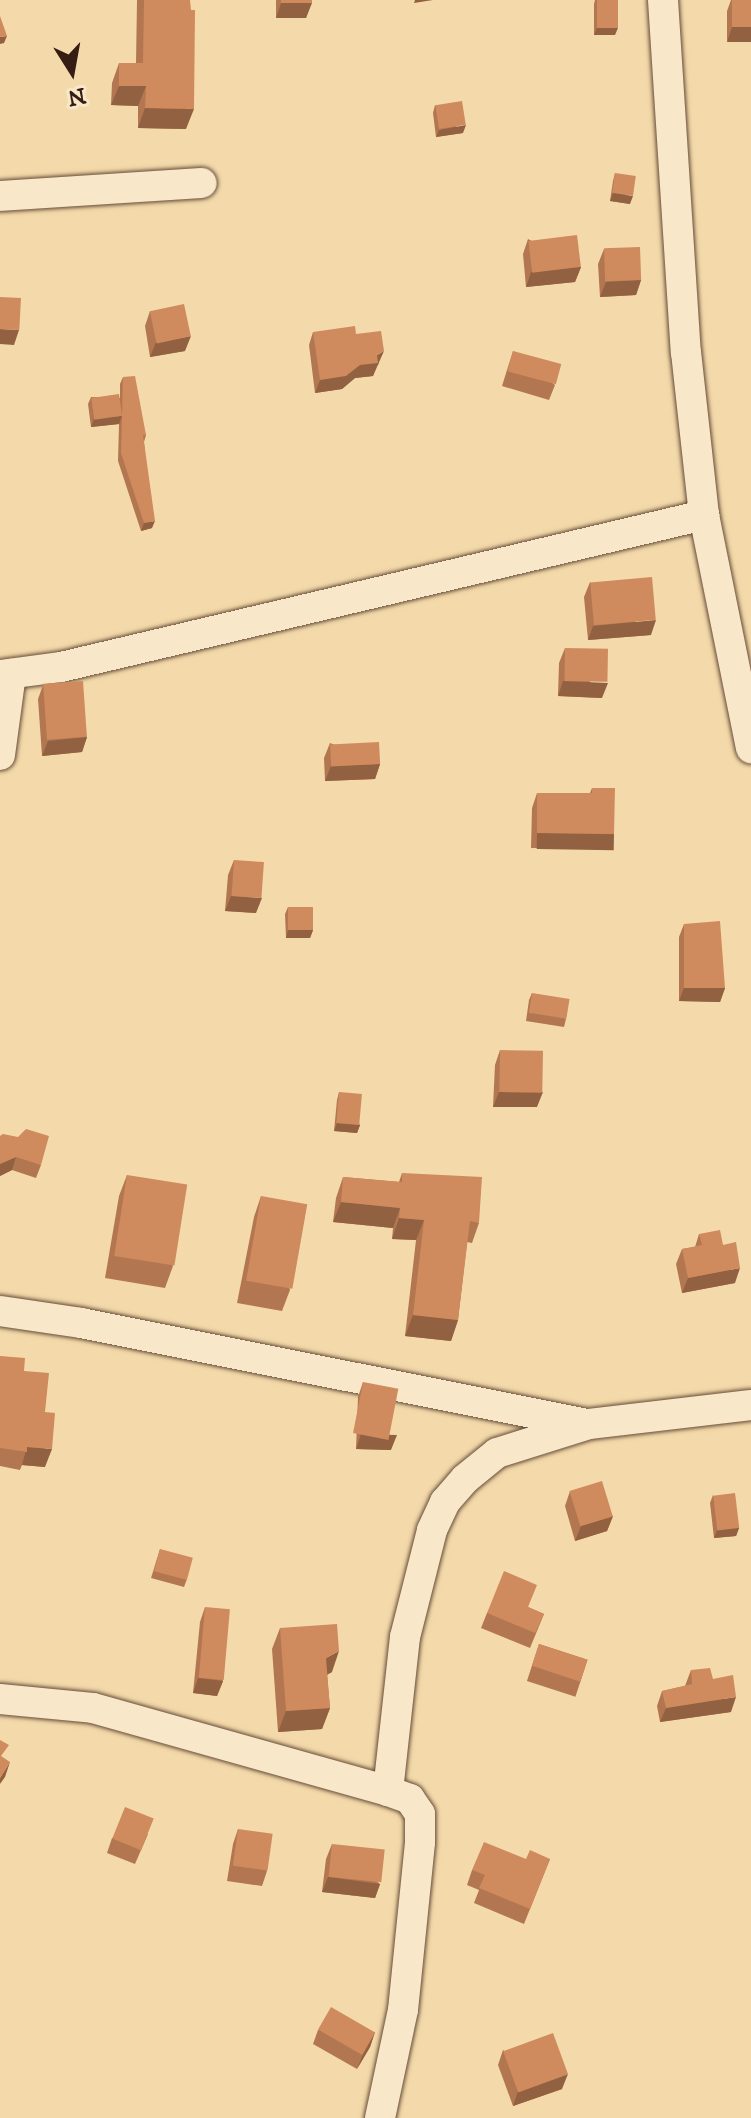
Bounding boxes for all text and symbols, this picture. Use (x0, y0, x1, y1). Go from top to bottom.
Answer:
north arrow (32, 32, 112, 112)
text: N (65, 81, 88, 111)

